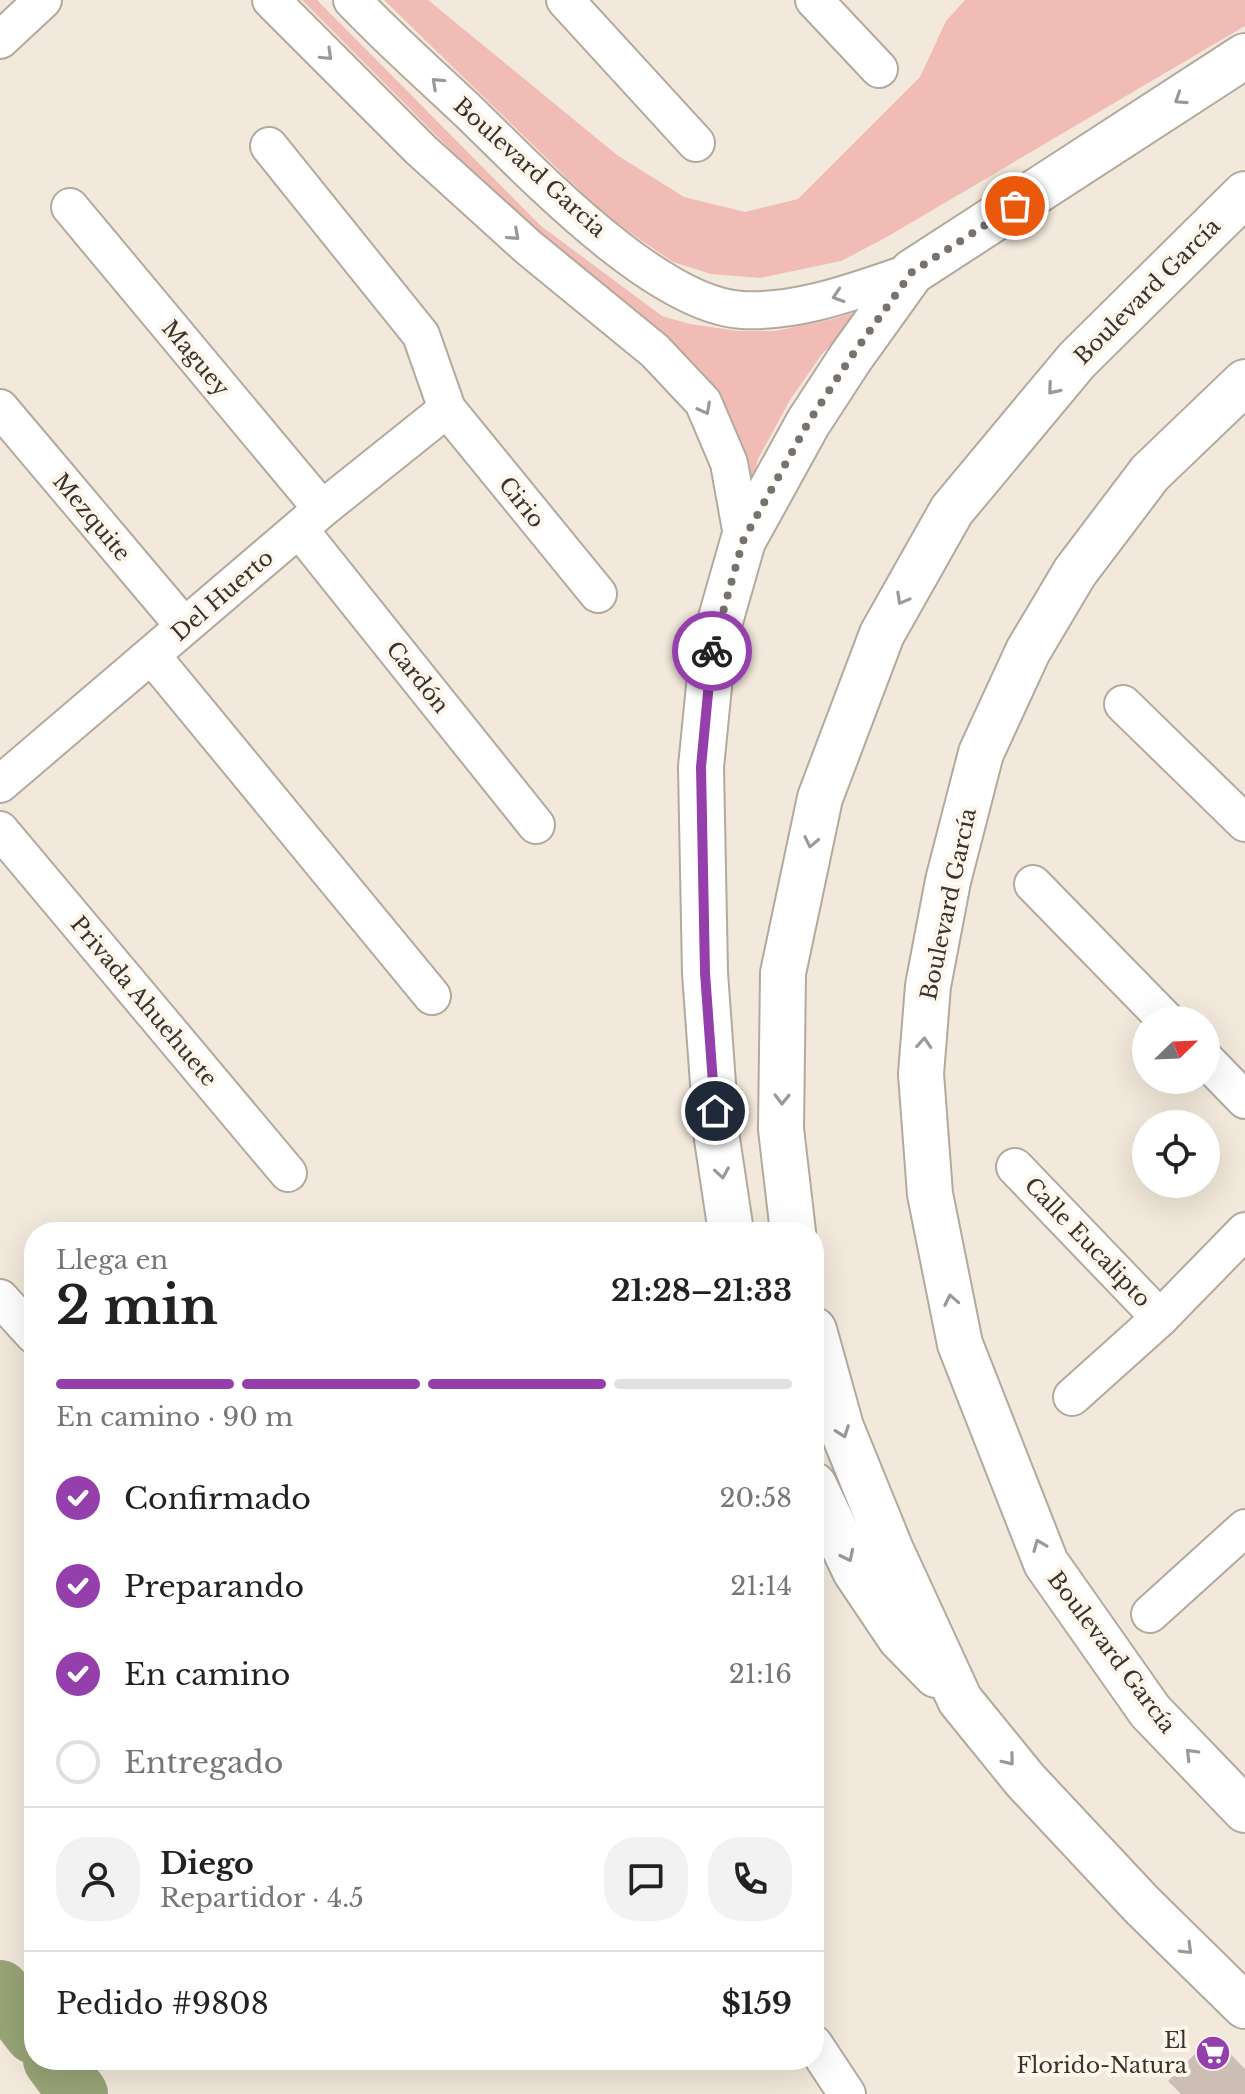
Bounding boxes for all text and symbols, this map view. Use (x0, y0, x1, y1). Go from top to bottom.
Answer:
one-way arrow (318, 45, 332, 60)
one-way arrow (432, 77, 446, 92)
one-way arrow (1174, 89, 1188, 104)
street label: Boulevard Garcia (448, 92, 612, 243)
pin (981, 172, 1049, 240)
icon: bag (993, 184, 1037, 228)
street label: Boulevard García (1069, 212, 1227, 370)
one-way arrow (505, 225, 520, 239)
one-way arrow (832, 287, 846, 303)
street label: Maguey (156, 315, 235, 402)
one-way arrow (1048, 379, 1063, 394)
one-way arrow (695, 401, 711, 415)
street label: Mezquite (47, 468, 136, 567)
street label: Cirio (493, 471, 550, 533)
street label: Del Huerto (166, 544, 279, 647)
one-way arrow (896, 590, 912, 605)
courier (672, 611, 752, 691)
icon: bike (690, 629, 734, 673)
street label: Cardón (381, 636, 455, 719)
street label: Boulevard García (915, 805, 982, 1002)
one-way arrow (803, 834, 820, 848)
street label: Privada Ahuehuete (65, 911, 223, 1092)
north arrow (1132, 1006, 1220, 1094)
map controls (1132, 1006, 1220, 1198)
one-way arrow (915, 1036, 932, 1049)
pin (681, 1077, 749, 1145)
icon: home (693, 1089, 737, 1133)
one-way arrow (773, 1093, 791, 1106)
button: locate (1132, 1110, 1220, 1198)
one-way arrow (713, 1166, 730, 1180)
street label: Calle Eucalipto (1019, 1172, 1156, 1313)
text: Llega en (56, 1244, 168, 1276)
text: 21:28–21:33 (611, 1272, 792, 1309)
text: 2 min (56, 1274, 218, 1338)
one-way arrow (943, 1294, 960, 1308)
text: En camino · 90 m (56, 1401, 293, 1433)
one-way arrow (833, 1424, 850, 1438)
icon: check (56, 1476, 100, 1520)
text: Confirmado (124, 1480, 311, 1517)
text: 20:58 (719, 1482, 792, 1514)
one-way arrow (1032, 1539, 1048, 1553)
one-way arrow (838, 1547, 854, 1562)
icon: check (56, 1564, 100, 1608)
street label: Boulevard García (1042, 1566, 1182, 1739)
text: Preparando (124, 1568, 304, 1605)
text: 21:14 (730, 1570, 792, 1602)
icon: check (56, 1652, 100, 1696)
text: En camino (124, 1656, 290, 1693)
text: 21:16 (729, 1658, 792, 1690)
text: Entregado (124, 1744, 283, 1781)
one-way arrow (1186, 1749, 1200, 1763)
one-way arrow (999, 1751, 1014, 1765)
button: person (56, 1837, 140, 1921)
button: chat (604, 1837, 688, 1921)
button: phone (708, 1837, 792, 1921)
text: Diego (160, 1845, 254, 1882)
text: Repartidor · 4.5 (160, 1882, 364, 1914)
one-way arrow (1178, 1940, 1192, 1955)
text: Pedido #9808 (56, 1985, 269, 2022)
text: $159 (722, 1985, 792, 2022)
place label: El Florido-Natura (1017, 2027, 1188, 2079)
supermarket icon: El Florido-Natura (1194, 2034, 1232, 2072)

